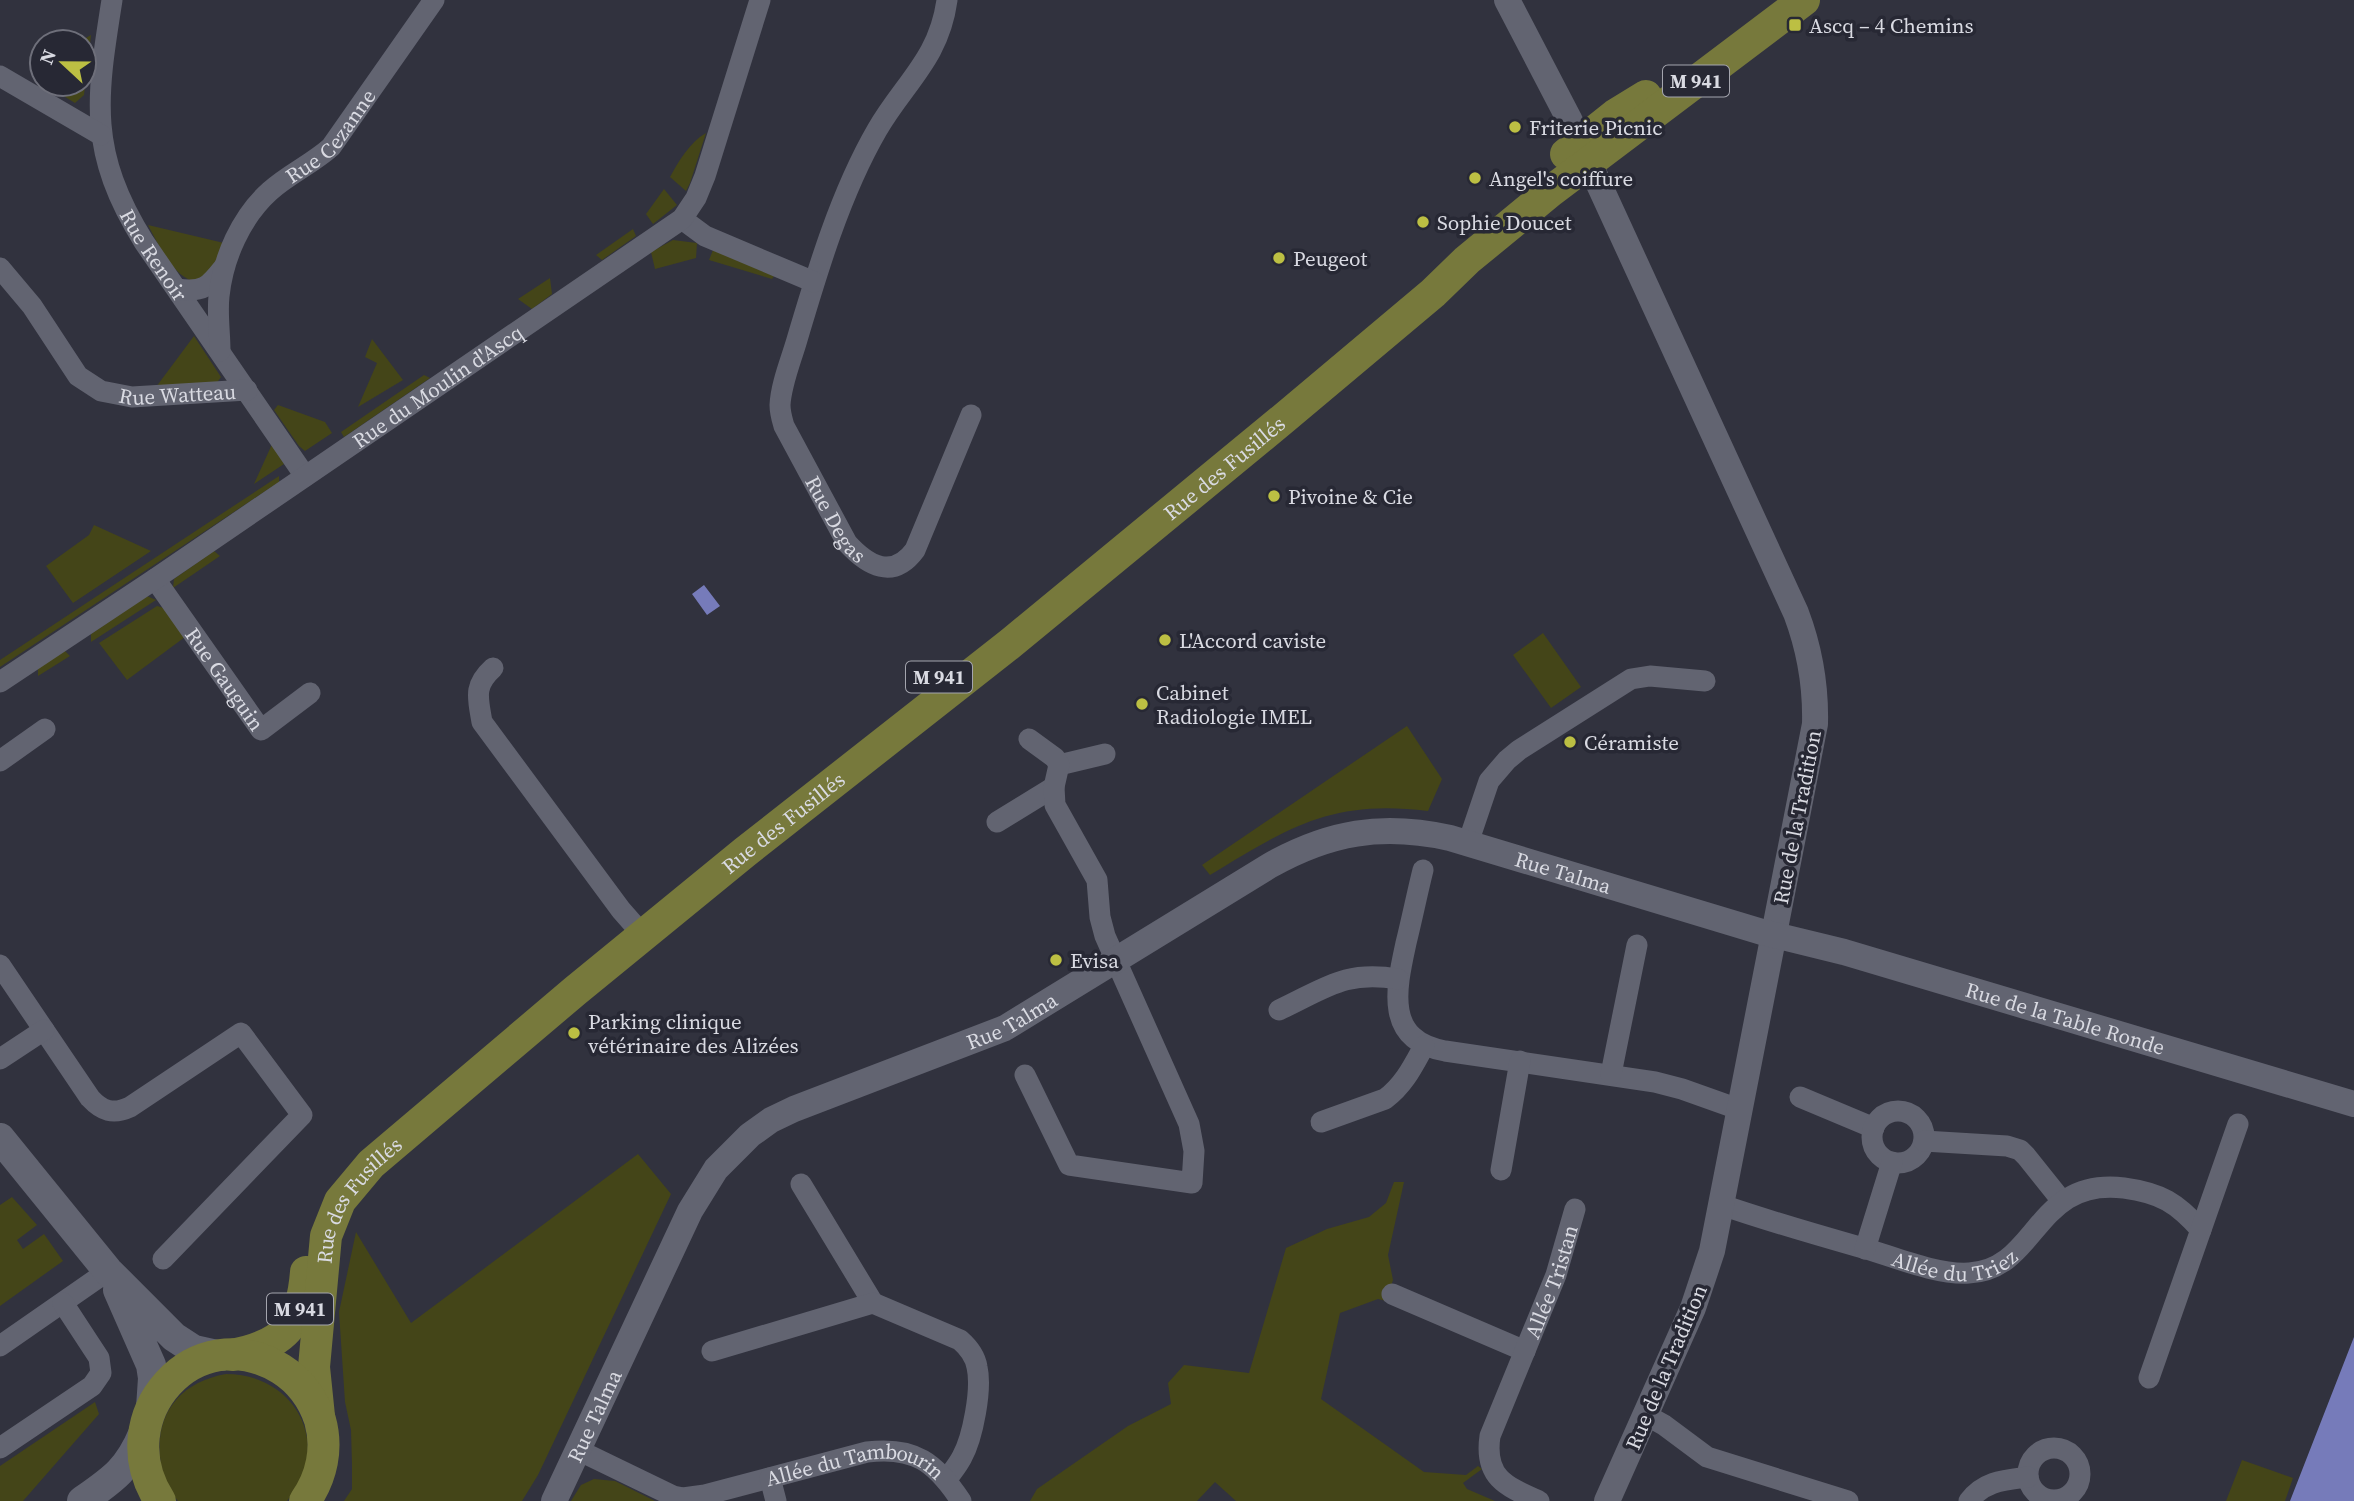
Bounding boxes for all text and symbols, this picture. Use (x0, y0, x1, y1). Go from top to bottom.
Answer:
place label: Ascq – 4 Chemins (1809, 11, 1974, 40)
marker: Ascq – 4 Chemins (1787, 17, 1803, 33)
north arrow (28, 28, 98, 98)
text: N (33, 45, 62, 68)
road number: M 941 (1663, 66, 1729, 96)
street label: Rue Cezanne (279, 83, 382, 190)
place label: Friterie Picnic (1529, 113, 1662, 142)
marker: Friterie Picnic (1507, 119, 1523, 135)
place label: Angel's coiffure (1489, 164, 1633, 193)
marker: Angel's coiffure (1467, 170, 1483, 186)
street label: Rue Renoir (113, 204, 195, 307)
place label: Sophie Doucet (1437, 208, 1572, 237)
marker: Sophie Doucet (1415, 214, 1431, 230)
place label: Peugeot (1293, 244, 1367, 273)
marker: Peugeot (1271, 250, 1287, 266)
street label: Rue du Moulin d'Ascq (346, 317, 529, 455)
street label: Rue Watteau (116, 376, 237, 411)
street label: Rue des Fusillés (1157, 409, 1291, 526)
street label: Rue Degas (799, 470, 873, 569)
place label: Pivoine & Cie (1288, 482, 1413, 511)
marker: Pivoine & Cie (1266, 488, 1282, 504)
street label: Rue Gauguin (179, 621, 272, 737)
place label: L'Accord caviste (1179, 626, 1326, 655)
marker: L'Accord caviste (1157, 632, 1173, 648)
road number: M 941 (906, 662, 972, 692)
place label: Cabinet Radiologie IMEL (1156, 678, 1312, 731)
marker: Cabinet Radiologie IMEL (1134, 696, 1150, 712)
street label: Rue de la Tradition (1766, 727, 1828, 906)
place label: Céramiste (1584, 728, 1679, 757)
marker: Céramiste (1562, 734, 1578, 750)
street label: Rue des Fusillés (715, 765, 851, 880)
street label: Rue Talma (1512, 844, 1615, 900)
place label: Evisa (1070, 946, 1119, 975)
marker: Evisa (1048, 952, 1064, 968)
street label: Rue de la Table Ronde (1962, 975, 2169, 1061)
street label: Rue Talma (962, 985, 1063, 1056)
place label: Parking clinique vétérinaire des Alizées (588, 1007, 799, 1060)
marker: Parking clinique vétérinaire des Alizées (566, 1025, 582, 1041)
street label: Rue des Fusillés (309, 1130, 408, 1265)
street label: Allée Tristan (1517, 1221, 1584, 1343)
street label: Allée du Triez (1888, 1242, 2024, 1288)
street label: Rue de la Tradition (1618, 1280, 1714, 1454)
road number: M 941 (267, 1294, 333, 1324)
street label: Rue Talma (560, 1365, 628, 1467)
text: Allée du Tambourin (762, 1436, 952, 1493)
street label: Allée du Tambourin (759, 1469, 945, 1495)

